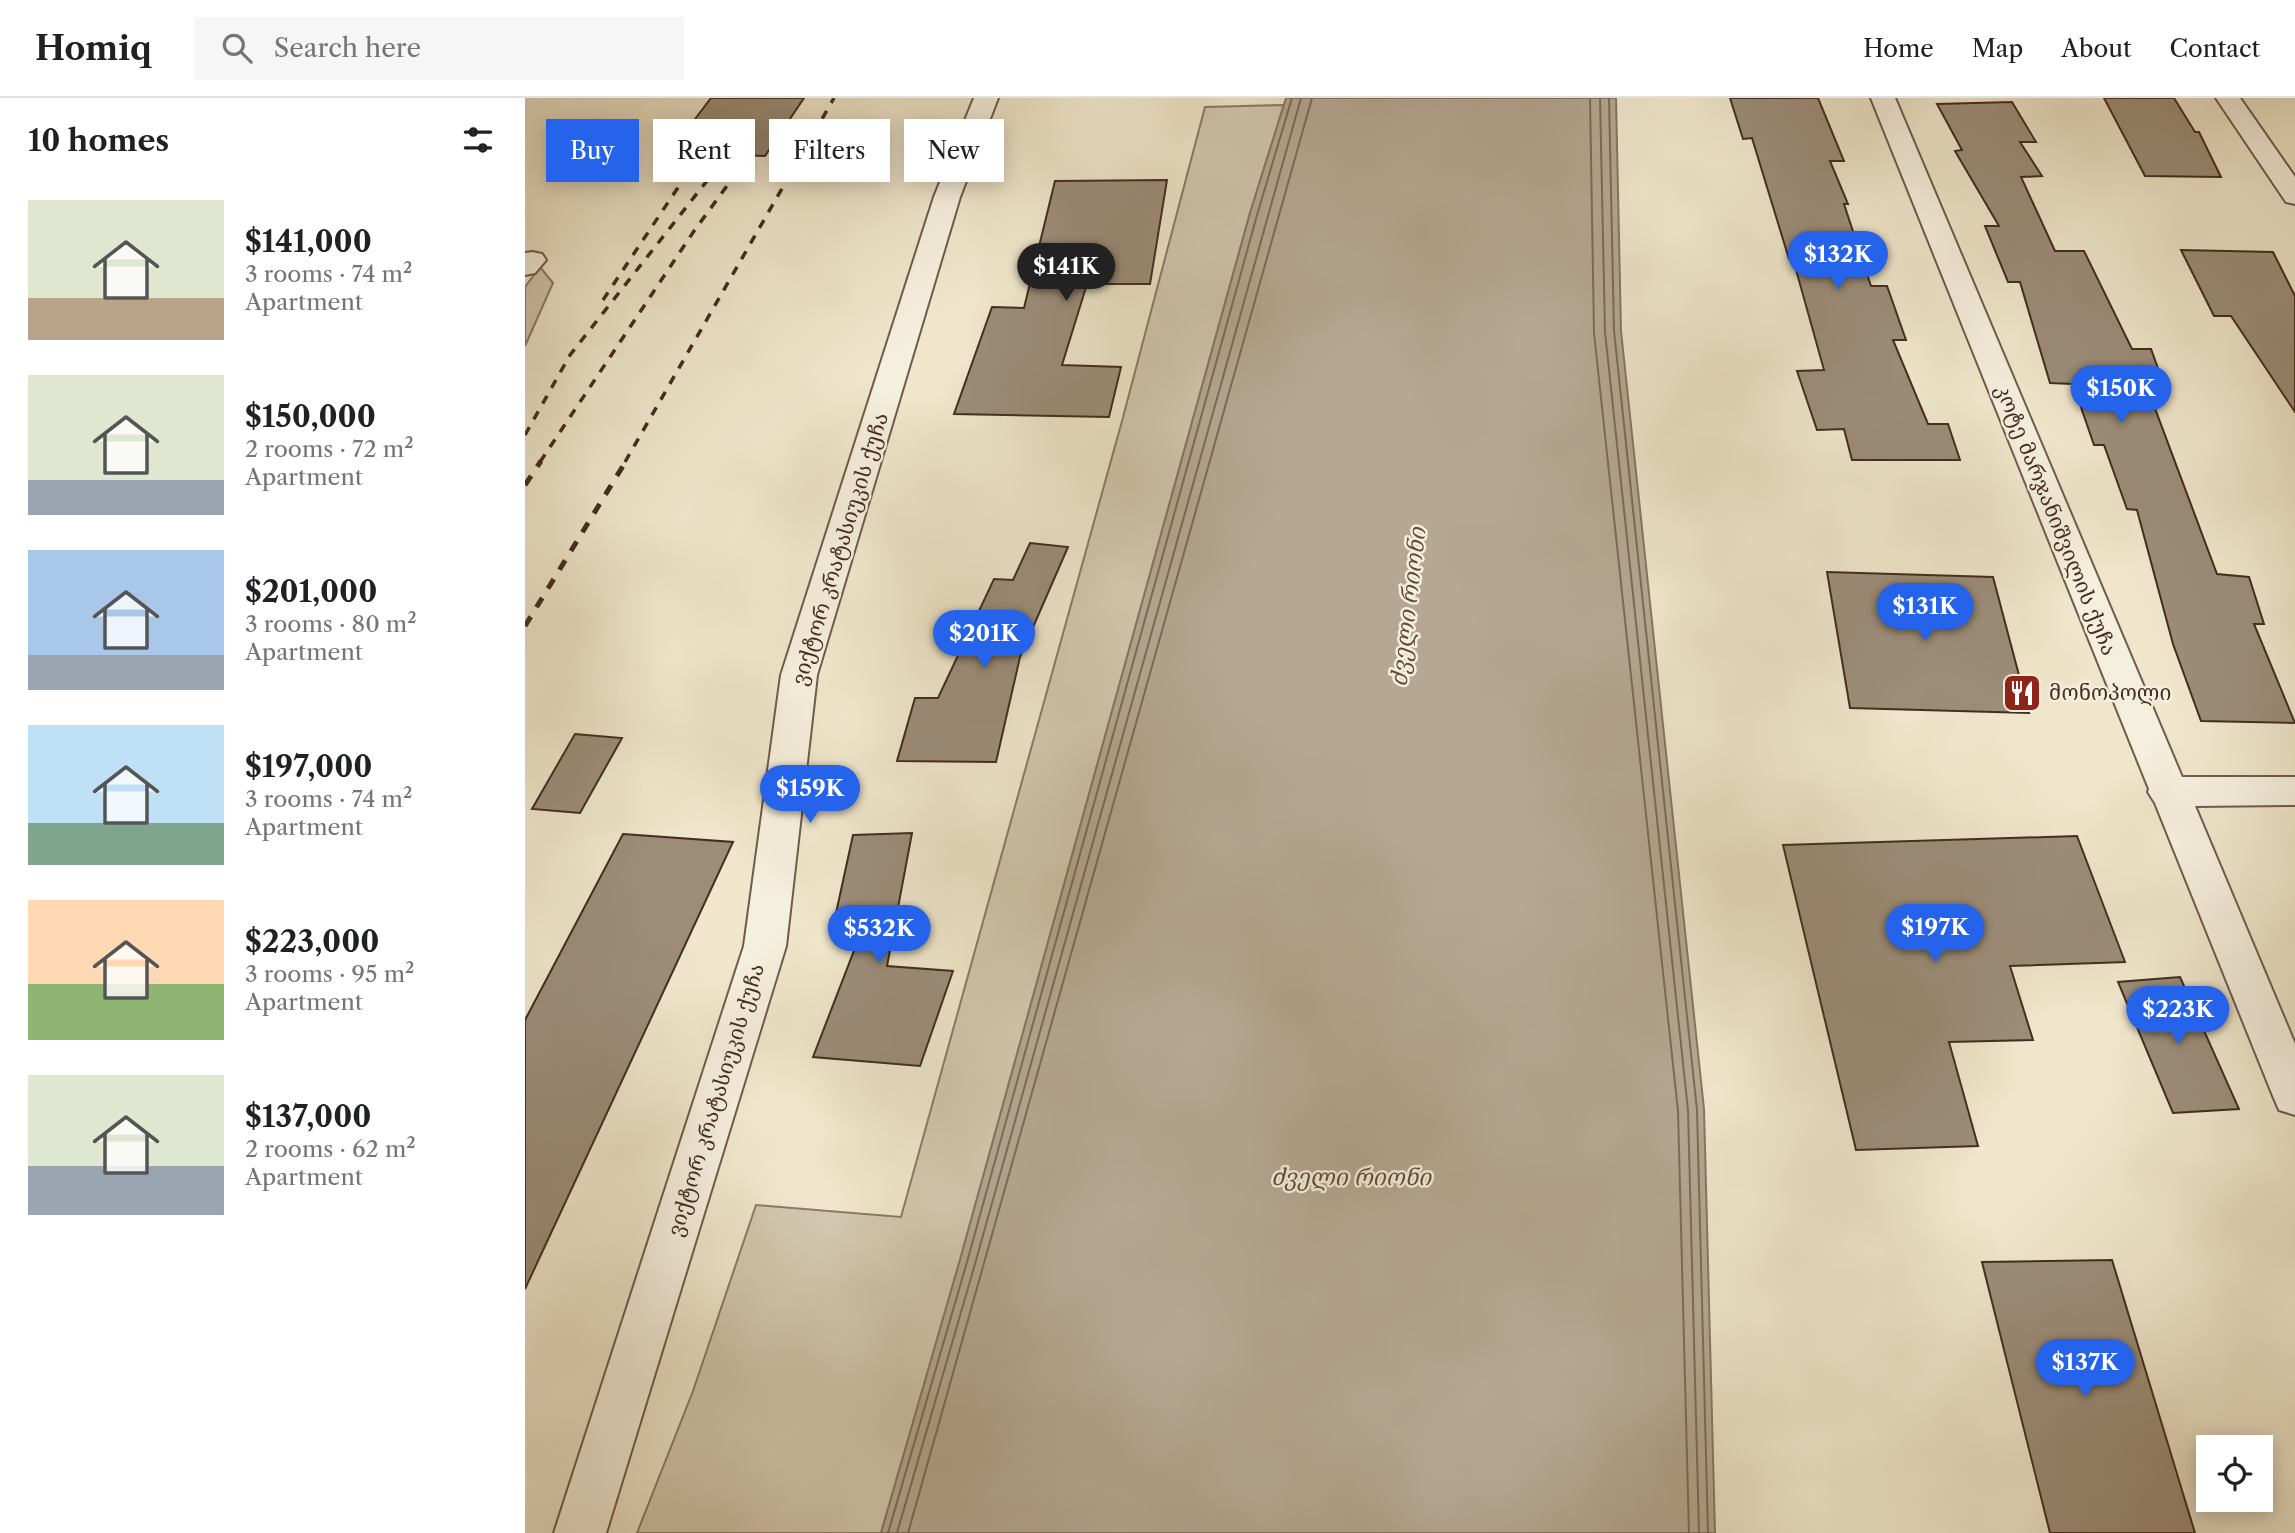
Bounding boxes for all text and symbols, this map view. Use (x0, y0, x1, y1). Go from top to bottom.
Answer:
search box (194, 17, 684, 80)
text: Homiq (35, 28, 152, 69)
icon: search (218, 29, 256, 67)
text: Search here (274, 32, 421, 64)
text: Home (1863, 34, 1934, 63)
text: Map (1972, 34, 2023, 63)
text: About (2061, 34, 2132, 63)
text: Contact (2170, 34, 2260, 63)
chip: Buy (546, 119, 639, 182)
chip: Rent (653, 119, 755, 182)
chip: Filters (769, 119, 890, 182)
chip: New (904, 119, 1004, 182)
icon: filters (459, 121, 497, 159)
text: 10 homes (28, 122, 169, 159)
text: $141,000 (245, 223, 372, 260)
icon: home (84, 228, 168, 312)
pin: $132K (1789, 232, 1887, 291)
text: $132K (1804, 240, 1872, 268)
pin: $141K (1017, 244, 1115, 303)
text: $141K (1033, 252, 1099, 280)
text: 3 rooms · 74 m² (245, 260, 412, 288)
text: Apartment (245, 288, 363, 316)
pin: $150K (2072, 366, 2170, 425)
text: $150K (2087, 374, 2155, 402)
street label: კოტე მარჯანიშვილის ქუჩა (1990, 381, 2122, 659)
text: $150,000 (245, 398, 376, 435)
icon: home (84, 403, 168, 487)
street label: ვიქტორ კრატასიუკის ქუჩა (786, 409, 894, 689)
text: 2 rooms · 72 m² (245, 435, 414, 463)
text: Apartment (245, 463, 363, 491)
water label: ძველი რიონი (1384, 524, 1432, 688)
text: $201,000 (245, 573, 377, 610)
icon: home (84, 578, 168, 662)
pin: $131K (1876, 584, 1974, 643)
text: $131K (1893, 592, 1957, 620)
text: 3 rooms · 80 m² (245, 610, 417, 638)
pin: $201K (935, 610, 1033, 670)
text: $201K (949, 619, 1019, 647)
text: Apartment (245, 638, 363, 666)
restaurant icon: მონოპოლი (2001, 672, 2043, 714)
place label: მონოპოლი (2049, 680, 2171, 706)
text: $197,000 (245, 748, 372, 785)
icon: home (84, 753, 168, 837)
pin: $159K (761, 766, 859, 825)
text: $159K (776, 774, 844, 802)
text: 3 rooms · 74 m² (245, 785, 412, 813)
text: Apartment (245, 813, 363, 841)
pin: $197K (1886, 904, 1984, 964)
pin: $532K (830, 906, 928, 965)
text: $197K (1901, 913, 1969, 941)
text: $532K (844, 914, 914, 942)
text: $223,000 (245, 923, 379, 960)
icon: home (84, 928, 168, 1012)
text: 3 rooms · 95 m² (245, 960, 414, 988)
street label: ვიქტორ კრატასიუკის ქუჩა (662, 960, 770, 1240)
pin: $223K (2129, 986, 2227, 1046)
text: Apartment (245, 988, 363, 1016)
text: $223K (2142, 995, 2214, 1023)
text: $137,000 (245, 1098, 371, 1135)
icon: home (84, 1103, 168, 1187)
text: 2 rooms · 62 m² (245, 1135, 416, 1163)
text: Apartment (245, 1163, 363, 1191)
water label: ძველი რიონი (1271, 1163, 1433, 1191)
pin: $137K (2036, 1340, 2134, 1399)
text: $137K (2052, 1348, 2118, 1376)
map controls (2196, 1435, 2273, 1512)
button: locate (2196, 1435, 2273, 1512)

